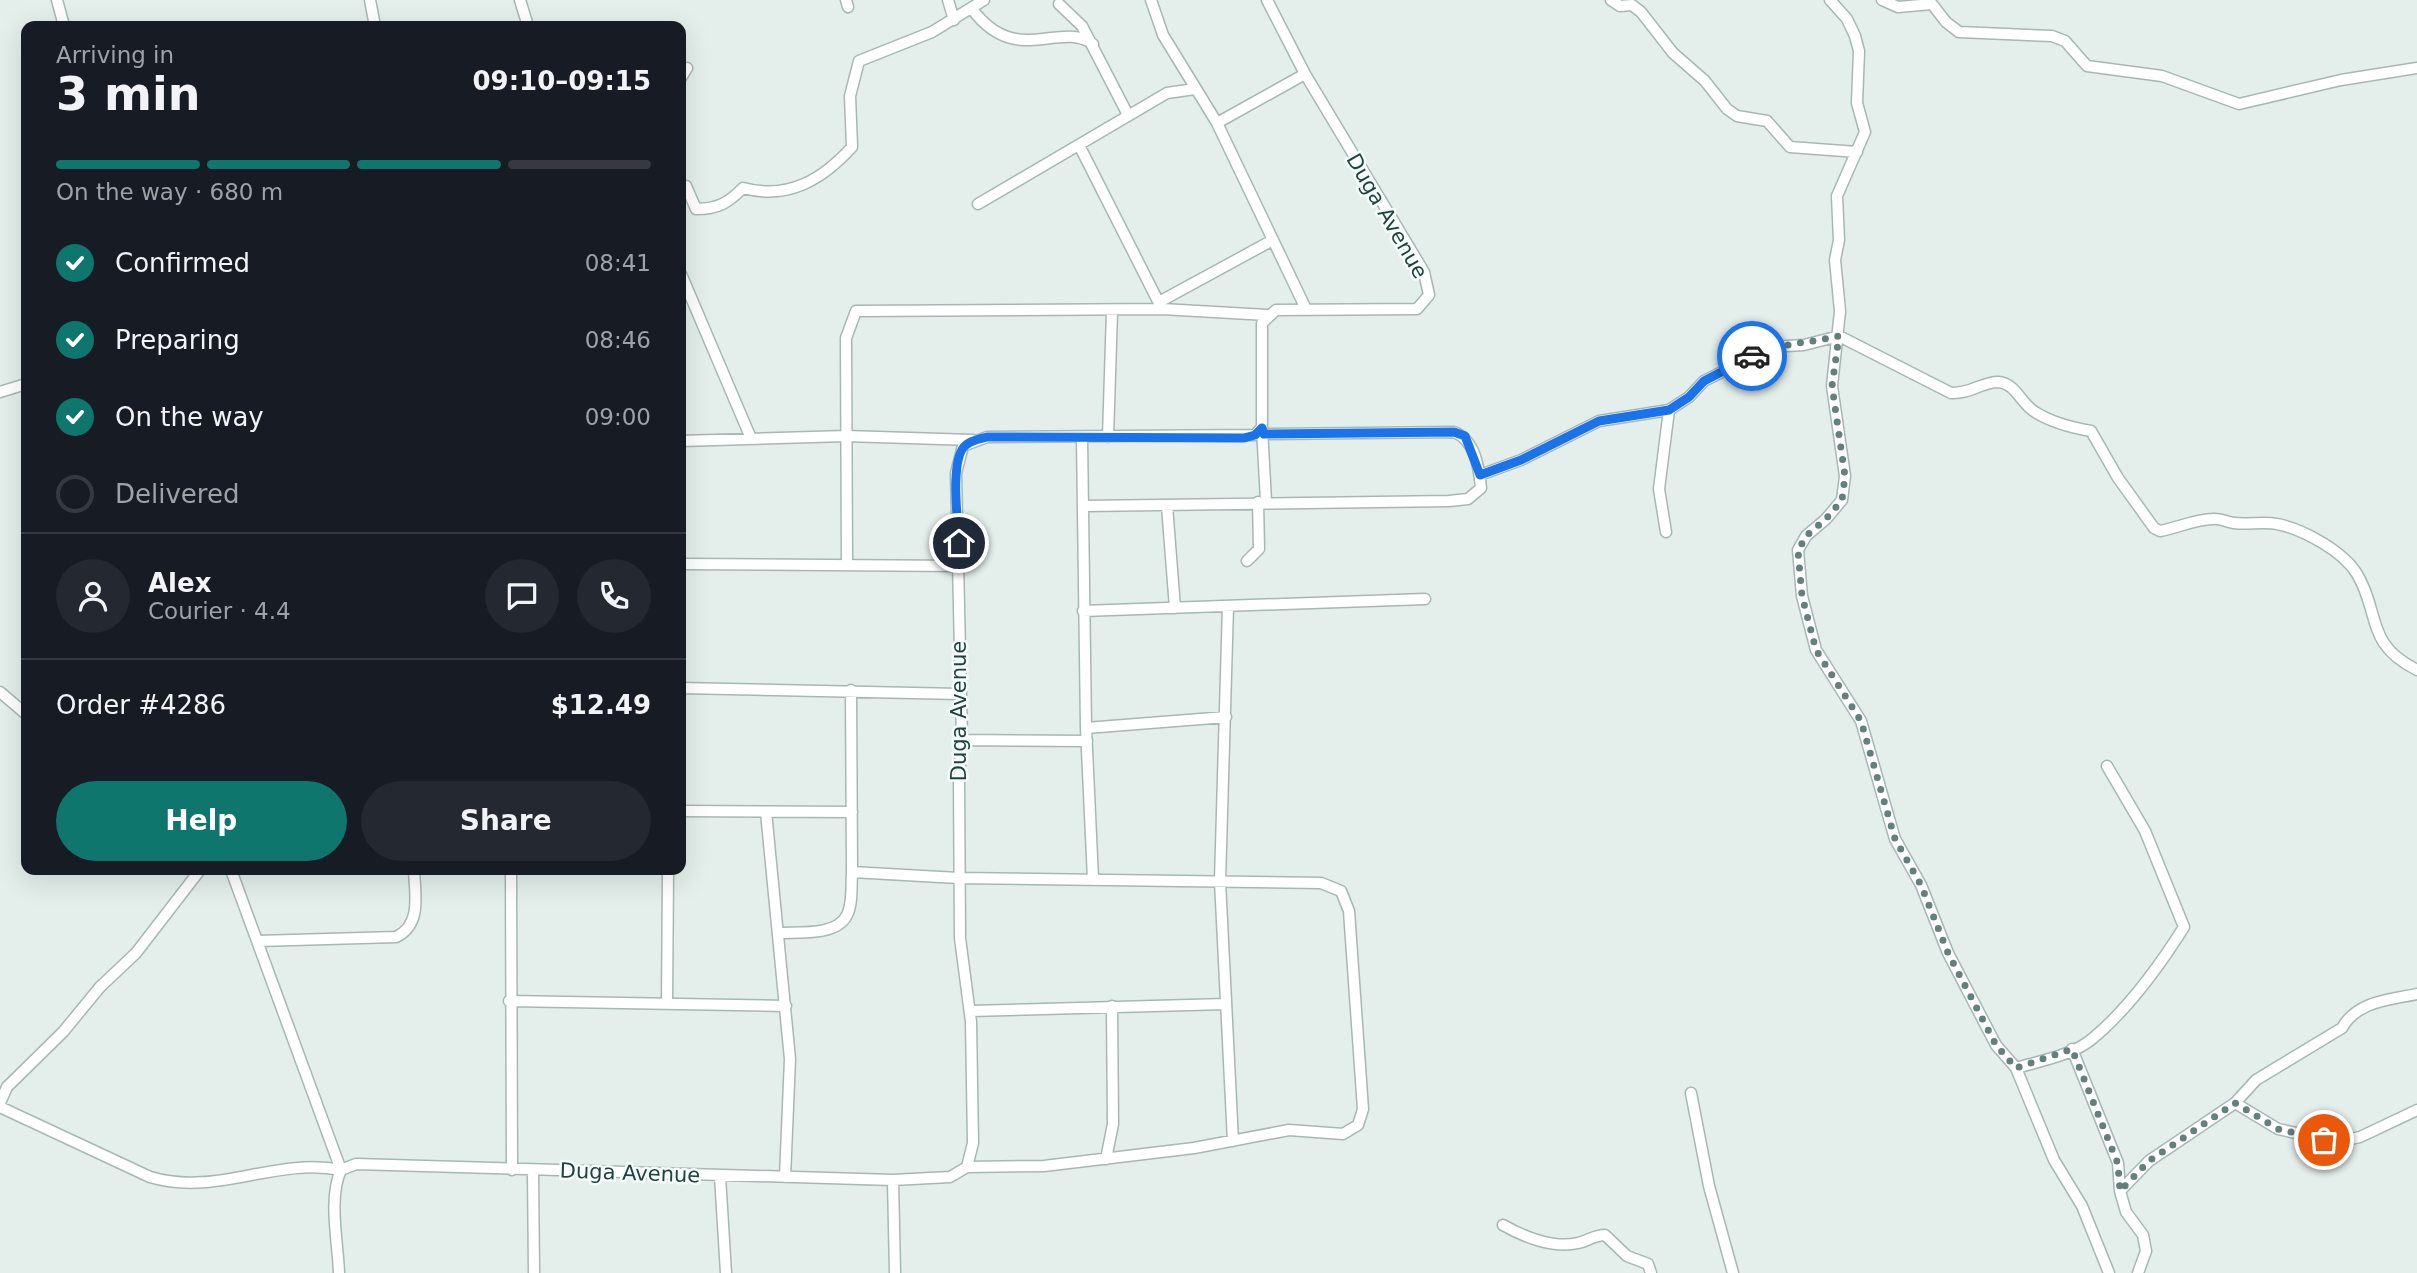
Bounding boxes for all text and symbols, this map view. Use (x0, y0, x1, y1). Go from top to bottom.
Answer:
text: Arriving in (56, 42, 174, 68)
text: 09:10–09:15 (472, 66, 651, 96)
text: 3 min (56, 67, 200, 121)
street label: Duga Avenue (1342, 149, 1432, 283)
text: On the way · 680 m (56, 179, 283, 205)
icon: check (56, 244, 94, 282)
text: Confirmed (115, 248, 250, 278)
text: 08:41 (585, 250, 651, 276)
icon: check (56, 321, 94, 359)
courier (1717, 321, 1787, 391)
text: Preparing (115, 325, 240, 355)
text: 08:46 (585, 327, 651, 353)
icon: car (1733, 337, 1771, 375)
icon: check (56, 398, 94, 436)
text: On the way (115, 402, 264, 432)
text: 09:00 (585, 404, 651, 430)
text: Delivered (115, 479, 239, 509)
pin (929, 513, 989, 573)
icon: home (940, 524, 978, 562)
button: person (56, 559, 130, 633)
button: chat (485, 559, 559, 633)
button: phone (577, 559, 651, 633)
text: Alex (148, 568, 211, 598)
text: Courier · 4.4 (148, 598, 291, 624)
street label: Duga Avenue (947, 641, 971, 781)
text: Order #4286 (56, 690, 226, 720)
text: $12.49 (551, 690, 651, 720)
button: Help (56, 781, 347, 861)
button: Share (361, 781, 651, 861)
pin (2294, 1110, 2354, 1170)
icon: bag (2305, 1121, 2343, 1159)
street label: Duga Avenue (559, 1159, 701, 1187)

